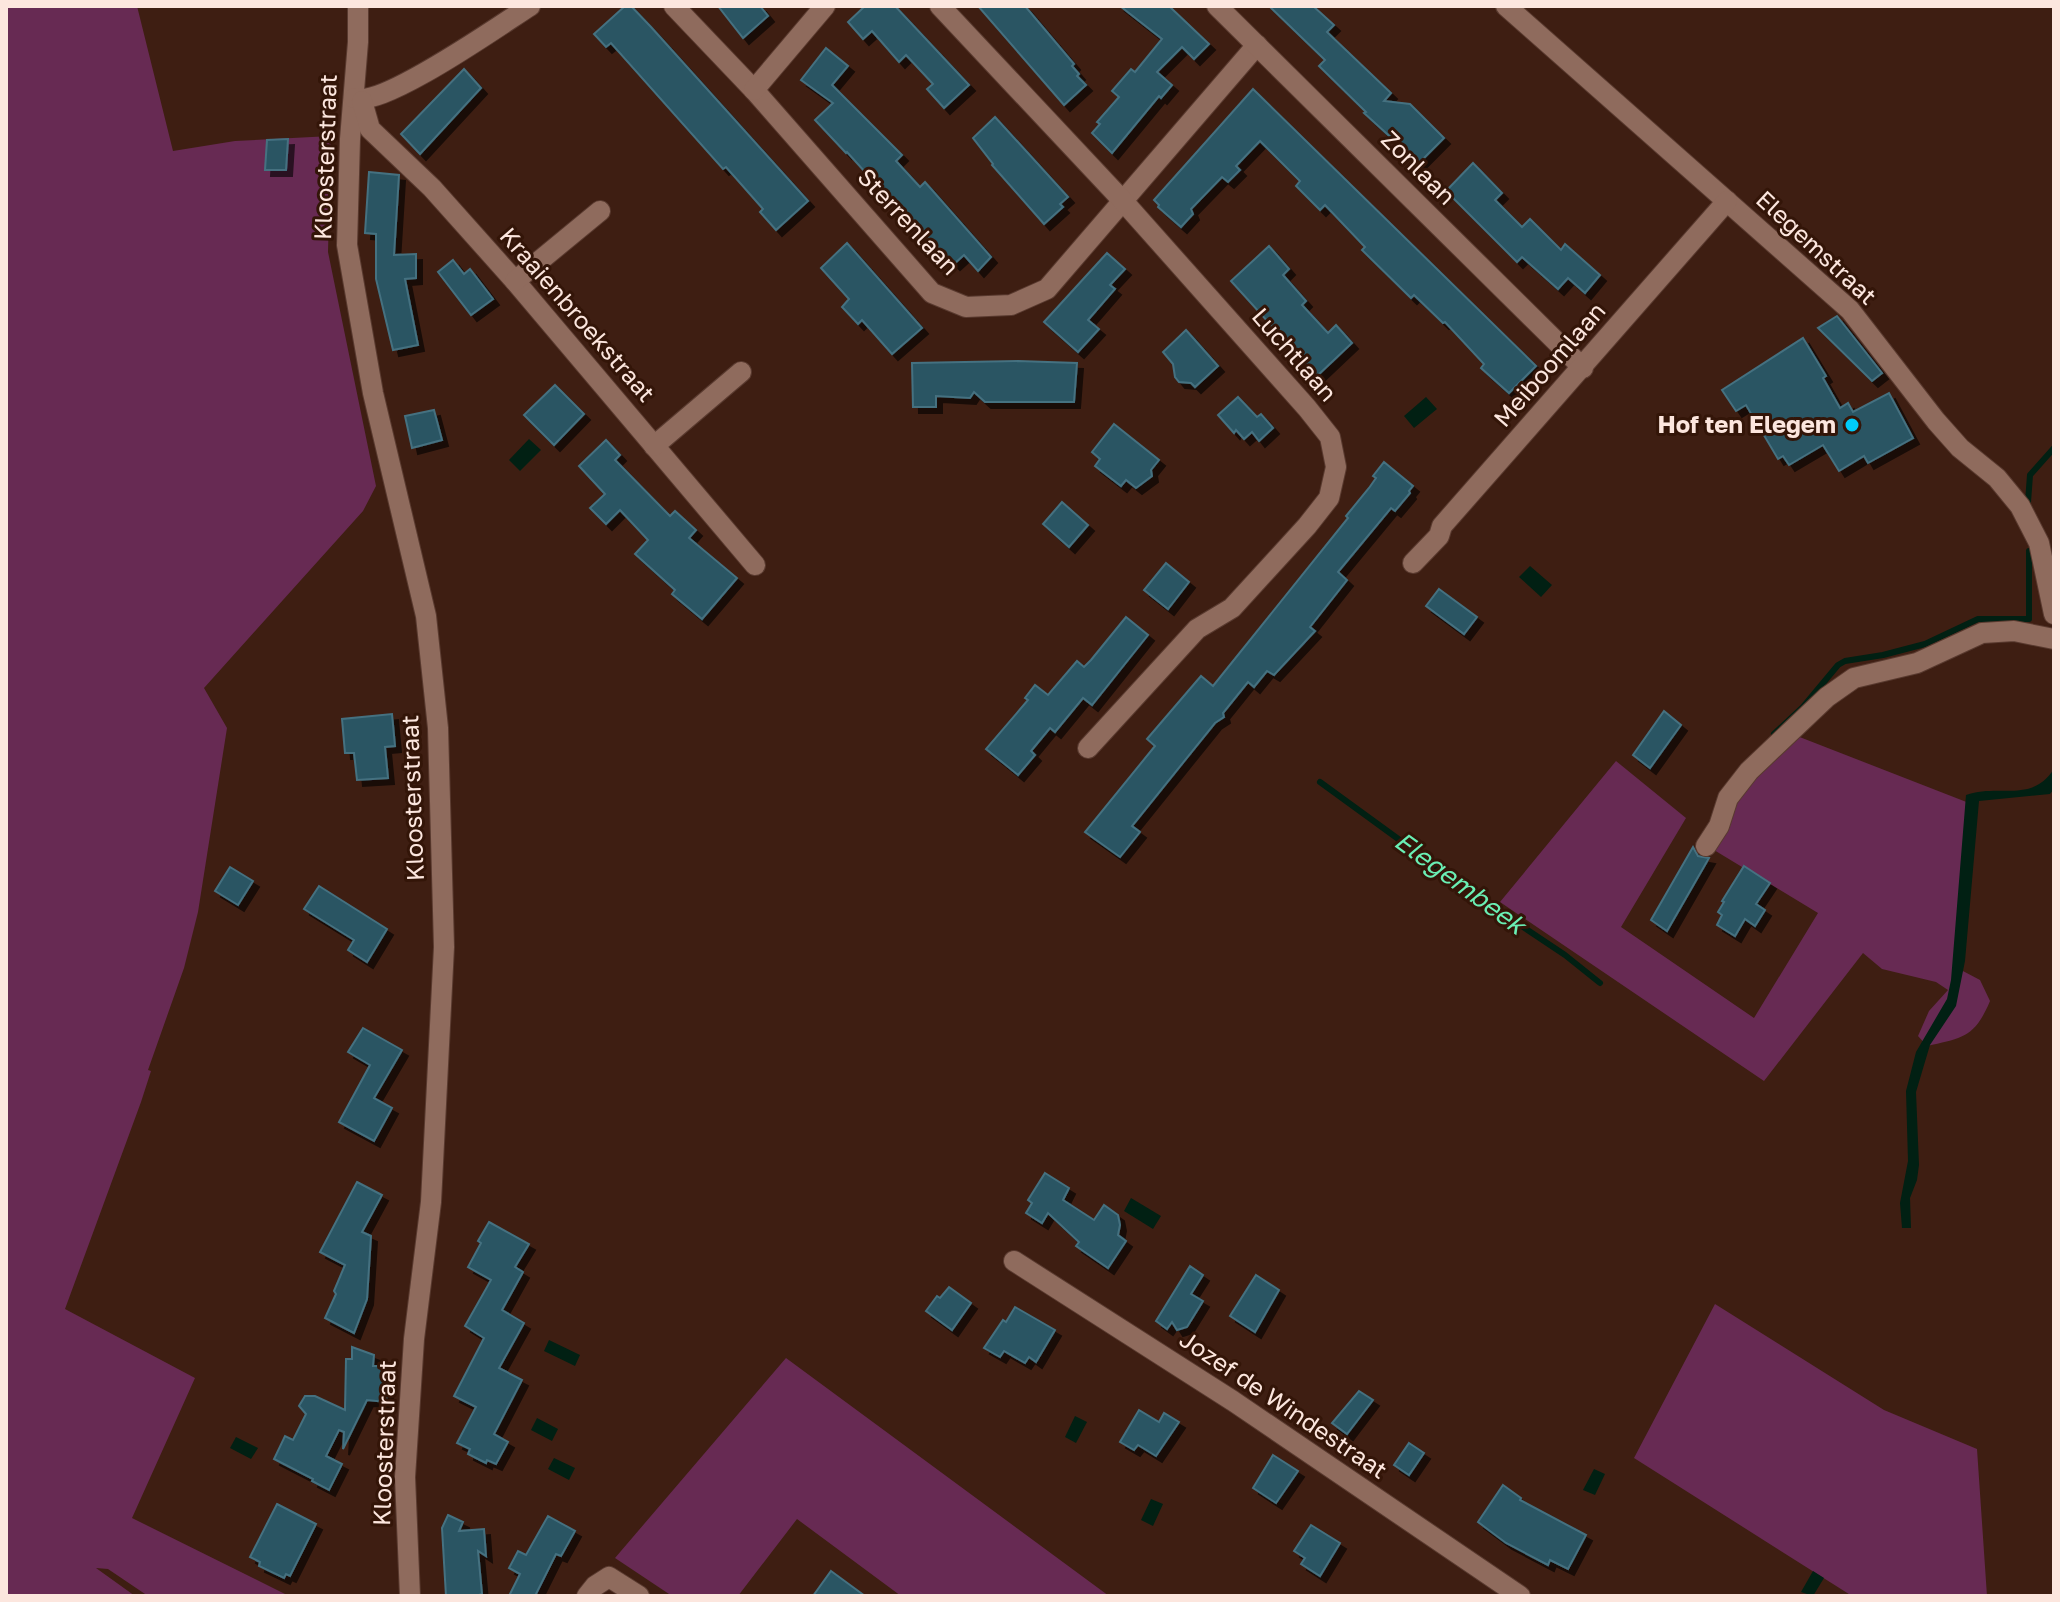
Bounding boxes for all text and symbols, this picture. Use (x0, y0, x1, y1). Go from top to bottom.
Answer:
street label: Kloosterstraat (307, 73, 342, 240)
street label: Zonlaan (1376, 124, 1462, 210)
street label: Sterrenlaan (852, 162, 966, 280)
street label: Elegemstraat (1751, 184, 1883, 310)
street label: Kraaienbroekstraat (494, 221, 662, 407)
street label: Meiboomlaan (1487, 296, 1611, 432)
street label: Luchtlaan (1247, 301, 1344, 407)
place label: Hof ten Elegem (1657, 409, 1836, 438)
marker: Hof ten Elegem (1843, 416, 1861, 434)
street label: Kloosterstraat (394, 715, 429, 882)
water label: Elegembeek (1389, 825, 1534, 942)
street label: Jozef de Windestraat (1175, 1324, 1393, 1484)
street label: Kloosterstraat (366, 1359, 401, 1526)

